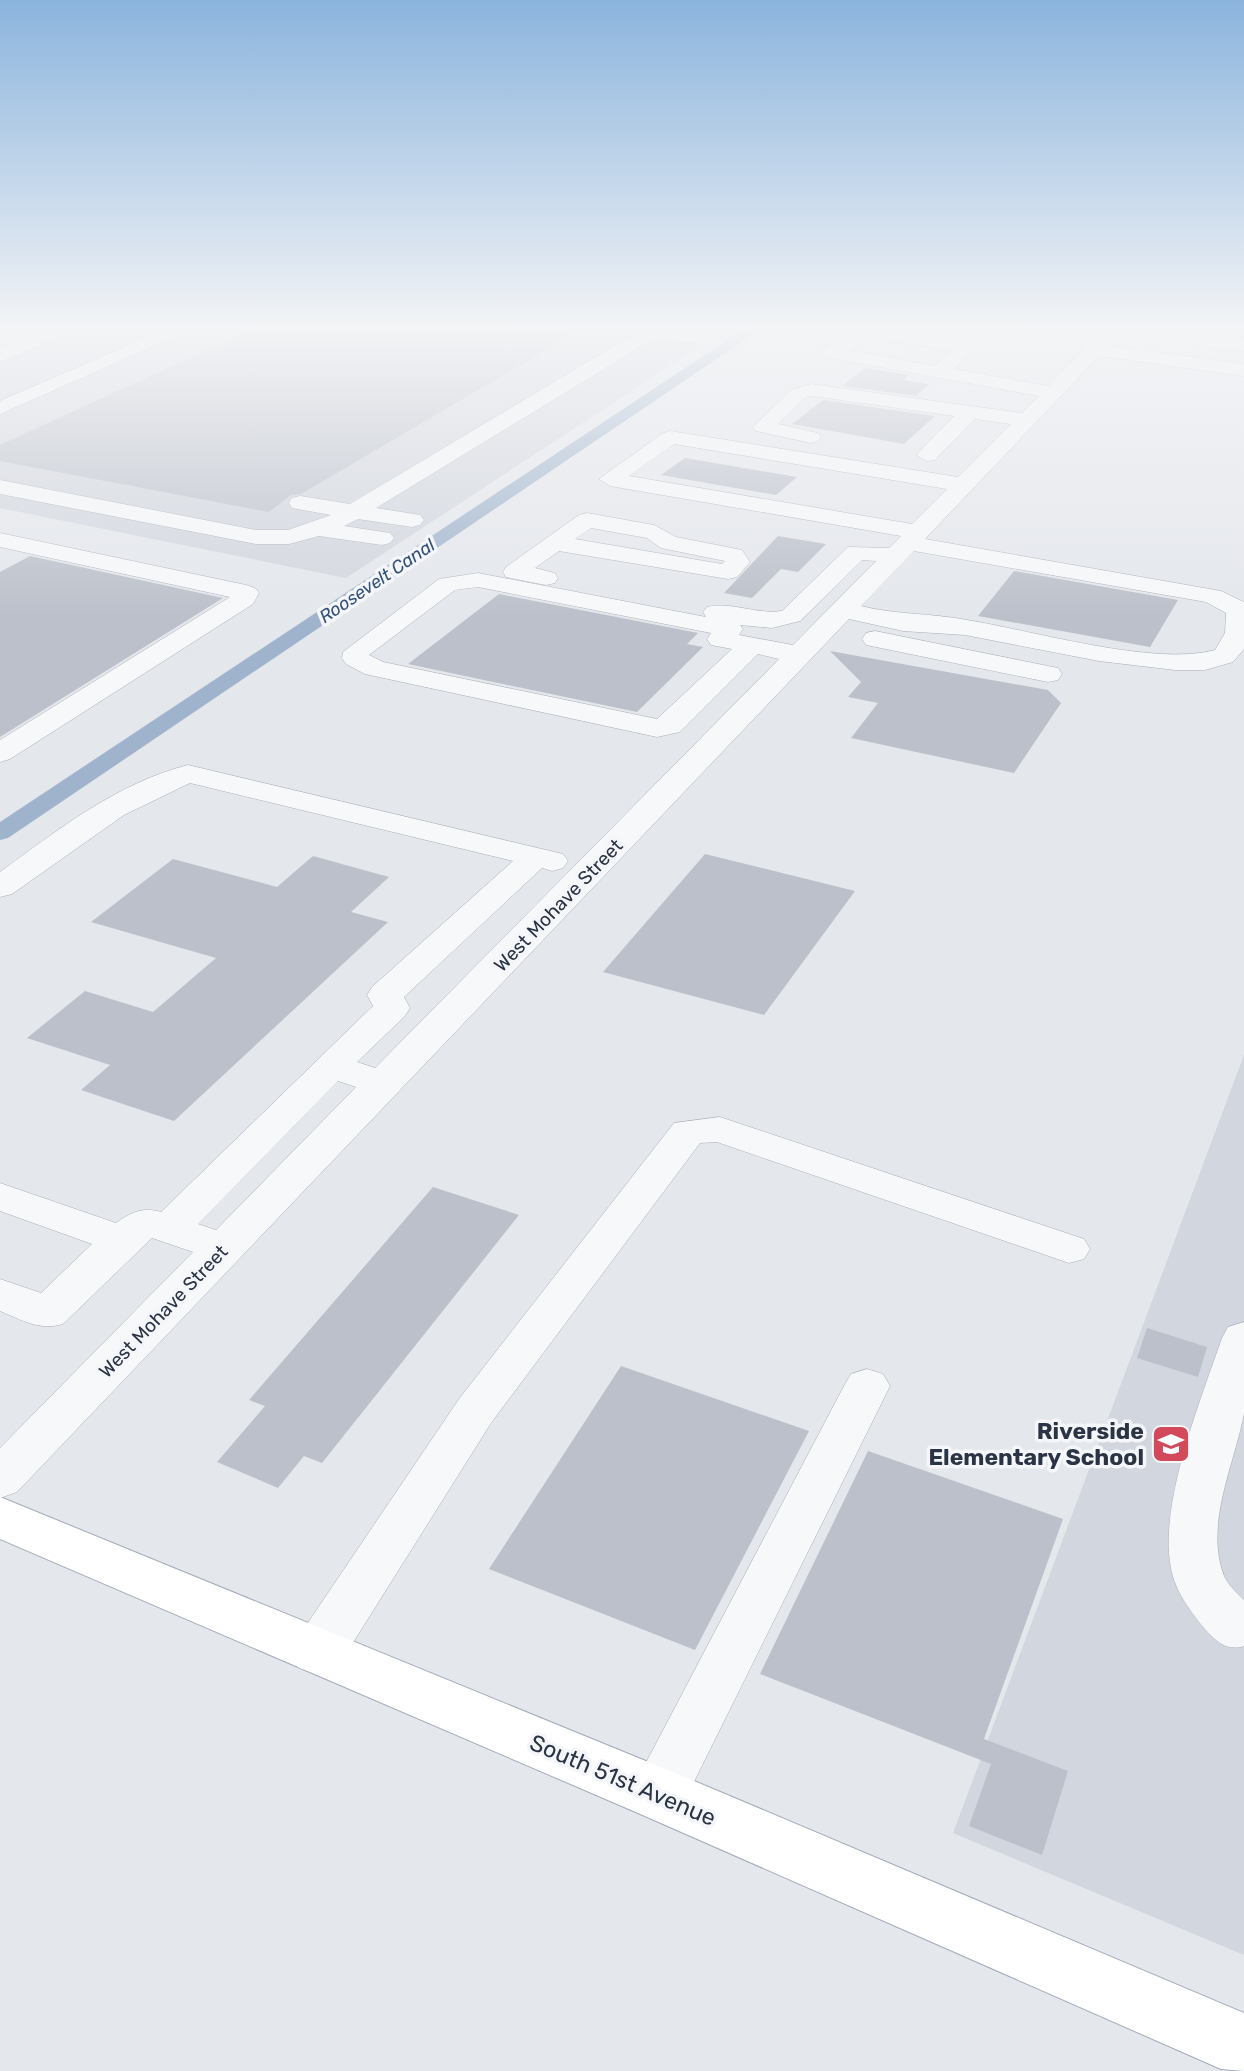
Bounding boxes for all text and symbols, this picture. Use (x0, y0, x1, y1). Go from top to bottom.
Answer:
water label: Roosevelt Canal (315, 534, 440, 628)
street label: West Mohave Street (489, 834, 628, 976)
street label: West Mohave Street (94, 1240, 233, 1382)
place label: Riverside Elementary School (928, 1417, 1144, 1471)
school or university icon: Riverside Elementary School (1150, 1423, 1192, 1465)
street label: South 51st Avenue (526, 1728, 720, 1832)

